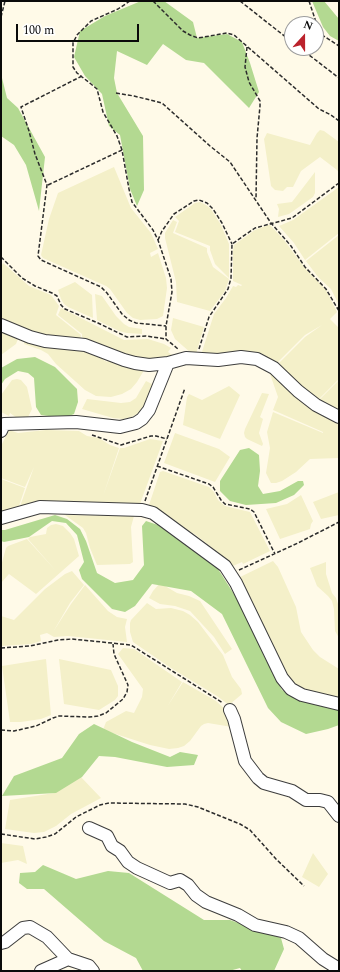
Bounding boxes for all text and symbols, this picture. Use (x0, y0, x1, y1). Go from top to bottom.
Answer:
scale bar (18, 16, 141, 42)
north arrow (284, 16, 324, 56)
text: N (301, 16, 315, 35)
text: 100 m (23, 21, 54, 40)

